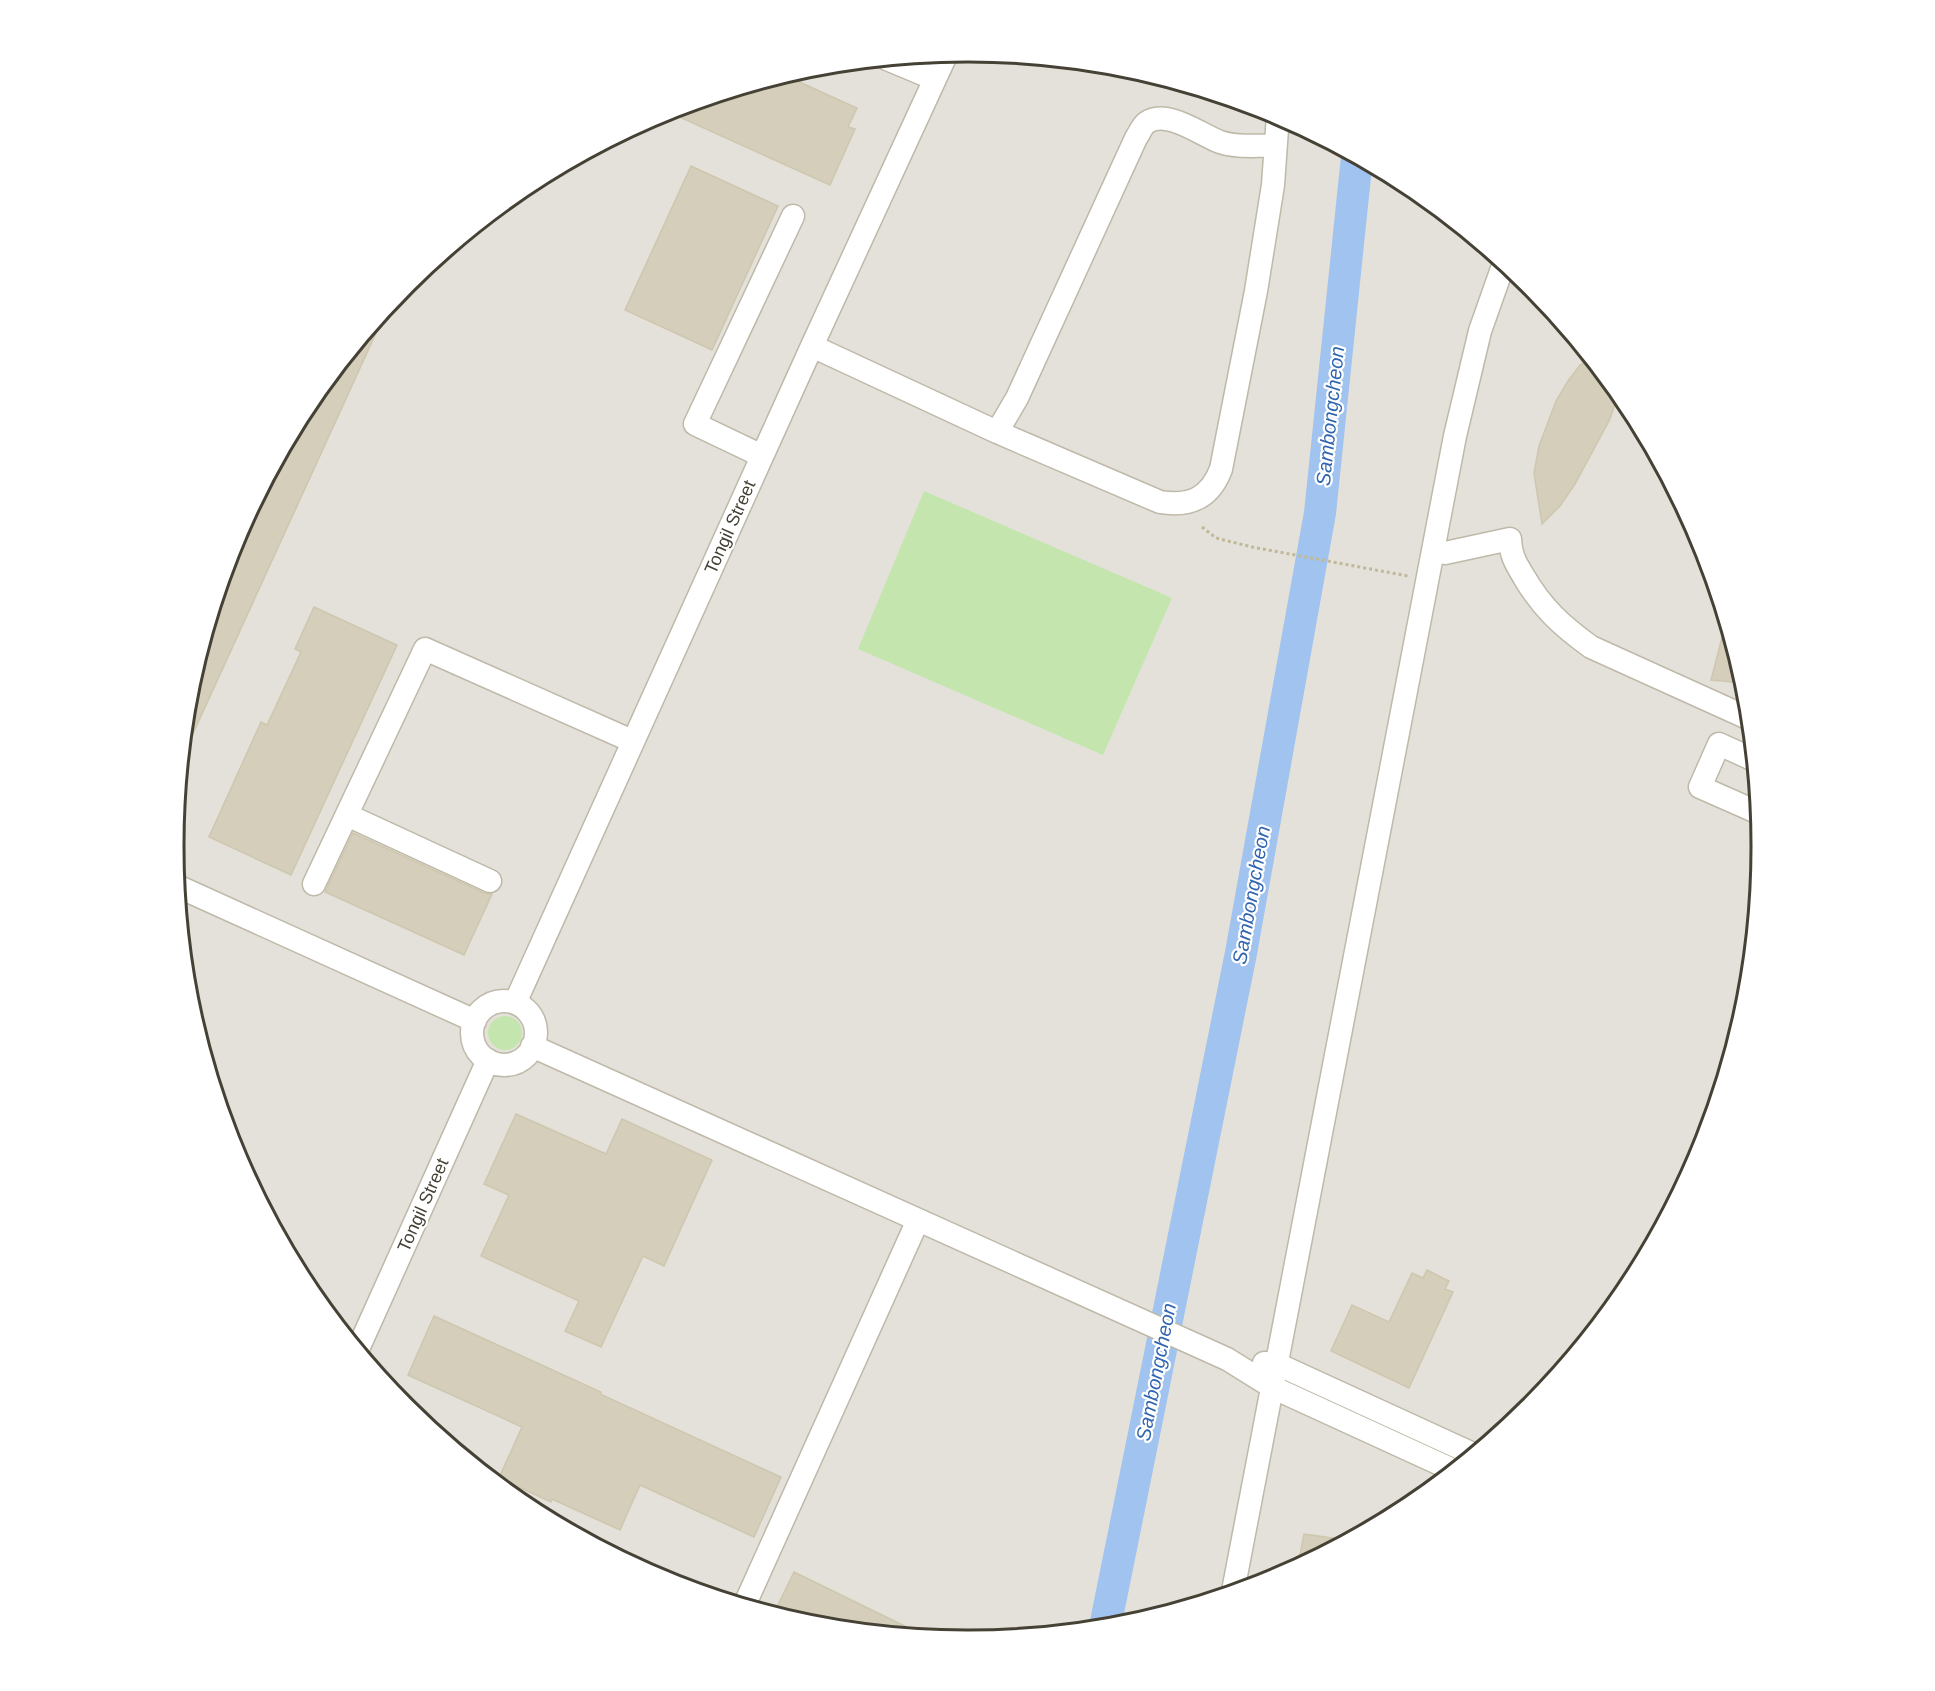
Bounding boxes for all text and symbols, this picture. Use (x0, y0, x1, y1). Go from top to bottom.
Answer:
water label: Sambongcheon (1312, 345, 1348, 487)
street label: Tongil Street (701, 477, 759, 577)
water label: Sambongcheon (1228, 824, 1274, 966)
street label: Tongil Street (394, 1155, 452, 1255)
water label: Sambongcheon (1132, 1301, 1180, 1443)

